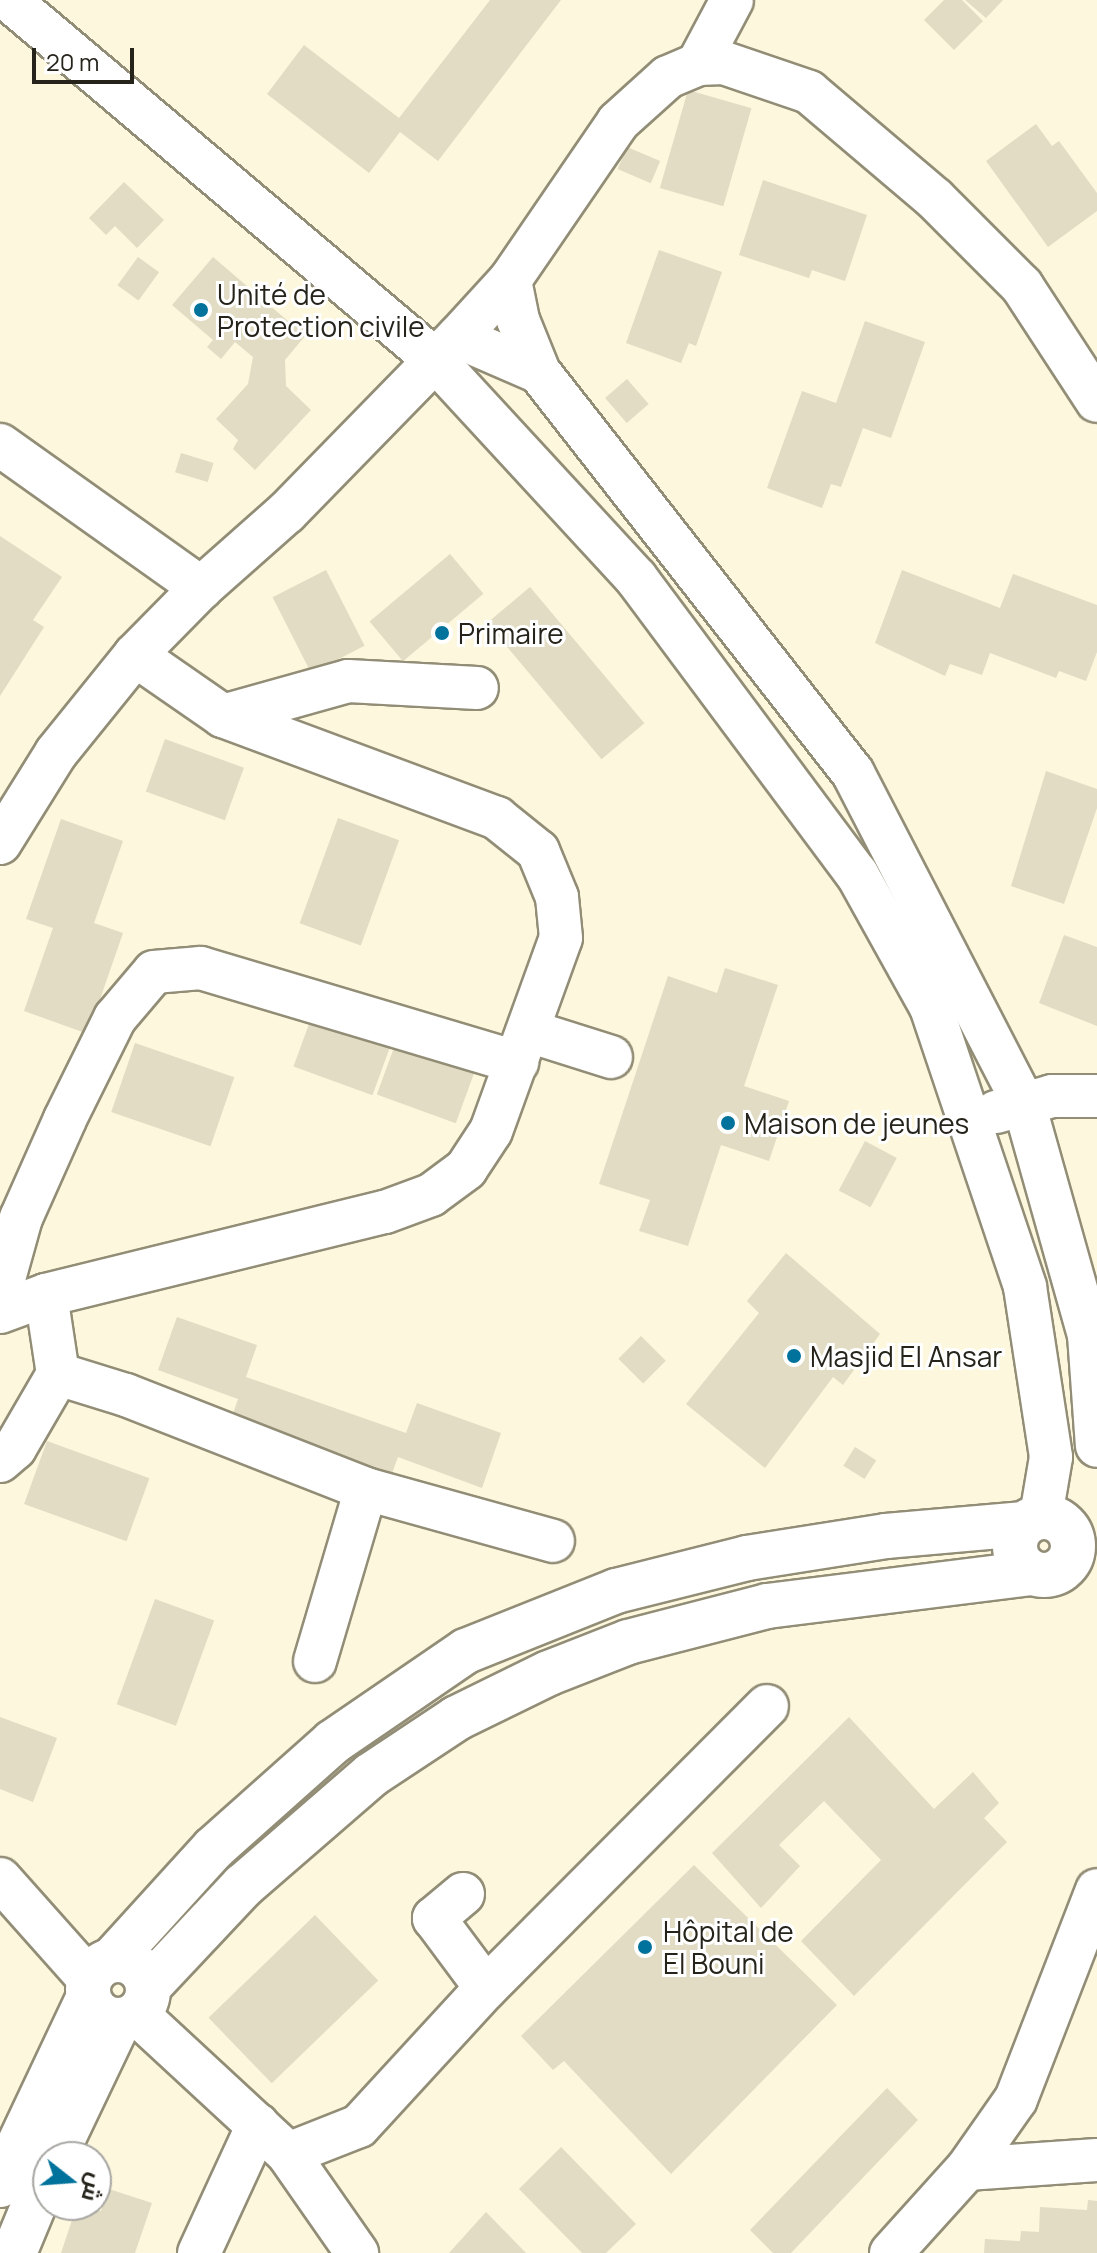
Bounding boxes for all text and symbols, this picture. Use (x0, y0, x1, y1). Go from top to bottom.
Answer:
scale bar (36, 32, 138, 82)
text: 20 m (46, 45, 99, 78)
place label: Unité de Protection civile (217, 277, 425, 343)
marker: Unité de Protection civile (192, 301, 210, 319)
place label: Primaire (458, 616, 564, 650)
marker: Primaire (433, 624, 451, 642)
place label: Maison de jeunes (744, 1106, 969, 1140)
marker: Maison de jeunes (719, 1114, 737, 1132)
place label: Masjid El Ansar (810, 1339, 1002, 1373)
marker: Masjid El Ansar (785, 1347, 803, 1365)
place label: Hôpital de El Bouni (663, 1914, 794, 1980)
marker: Hôpital de El Bouni (634, 1936, 656, 1958)
north arrow (32, 2141, 112, 2221)
text: ش (75, 2170, 112, 2205)

